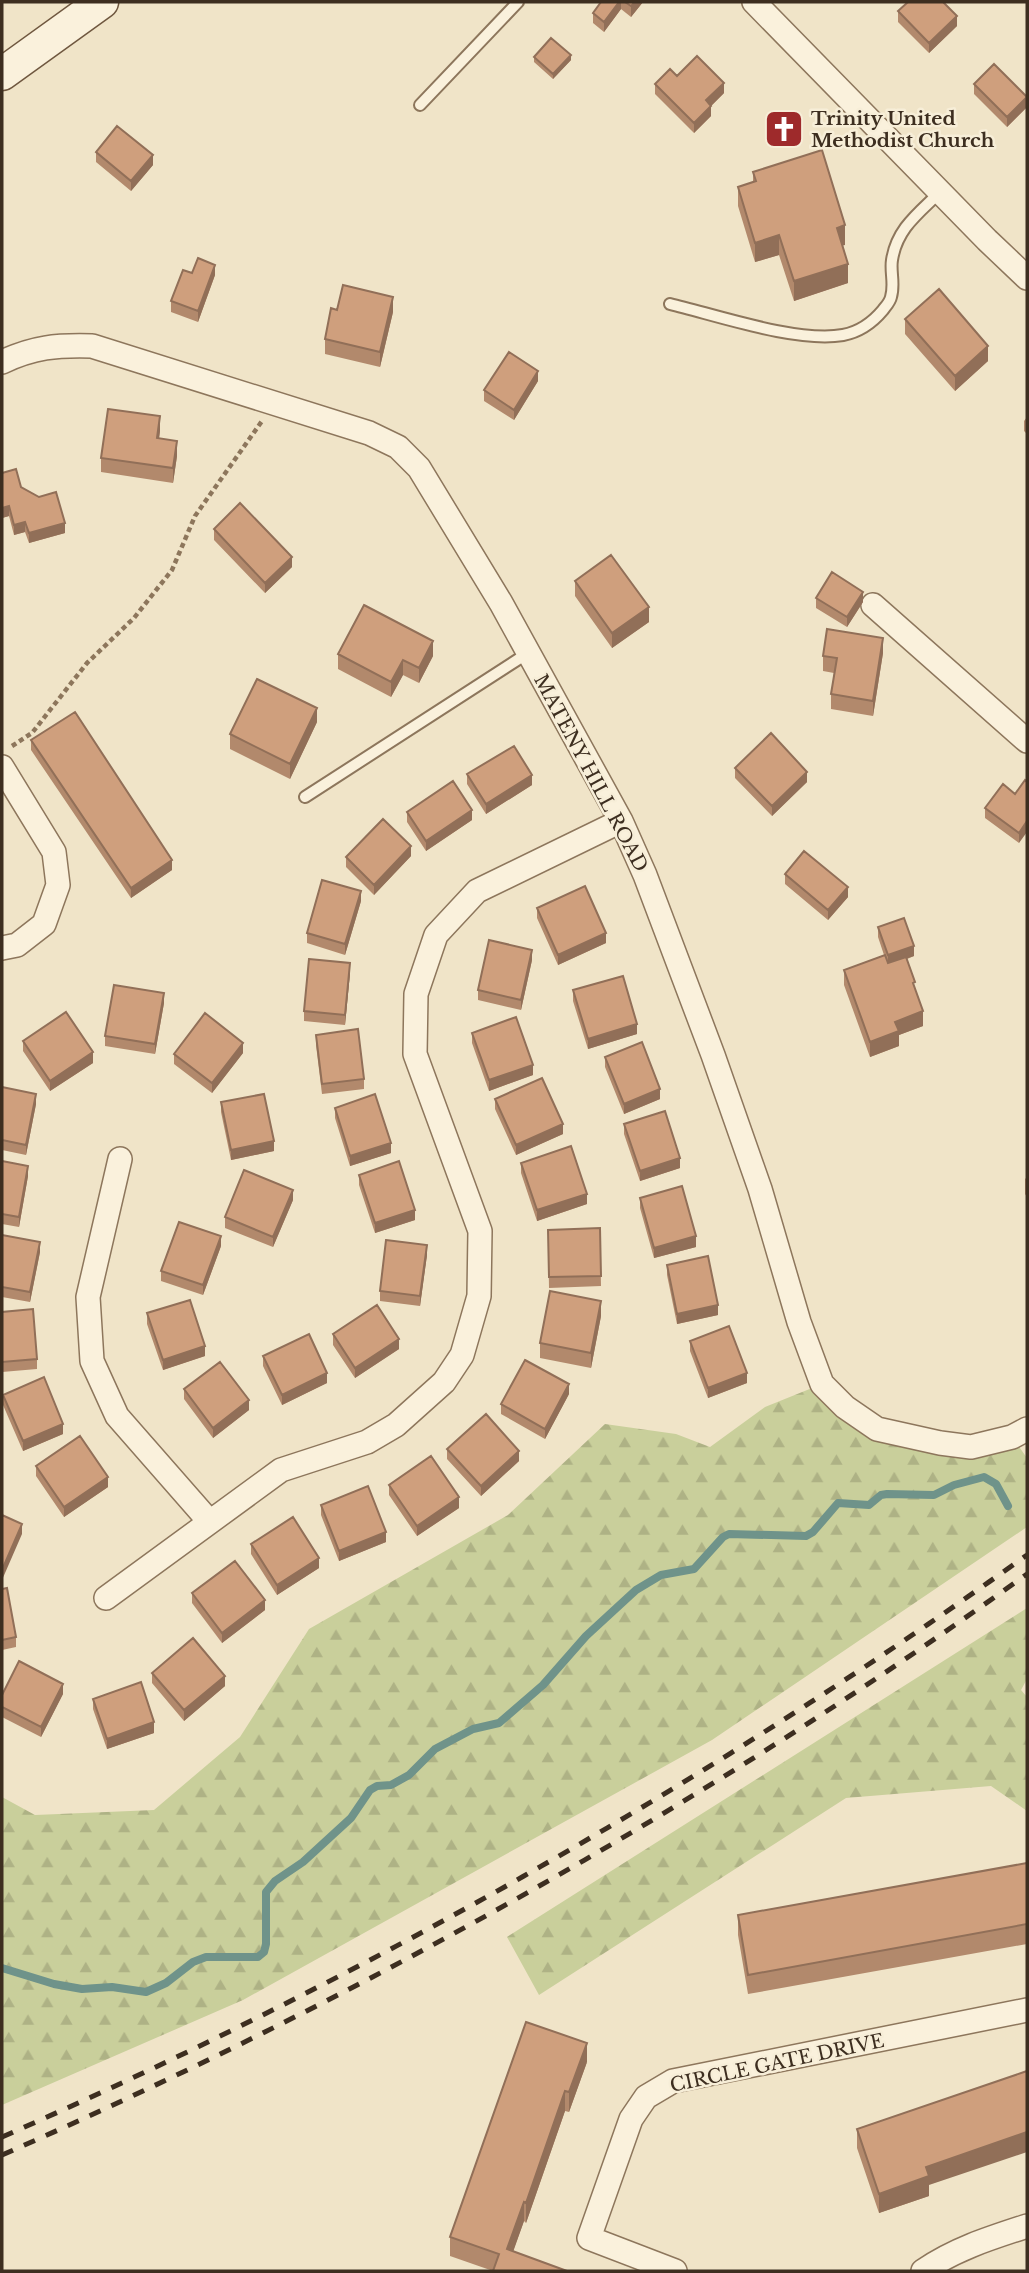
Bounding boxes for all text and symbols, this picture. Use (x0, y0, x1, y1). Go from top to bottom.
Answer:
place label: Trinity United Methodist Church (811, 107, 995, 152)
church icon: Trinity United Methodist Church (763, 108, 805, 150)
street label: MATENY HILL ROAD (529, 670, 653, 876)
street label: CIRCLE GATE DRIVE (668, 2029, 886, 2097)

